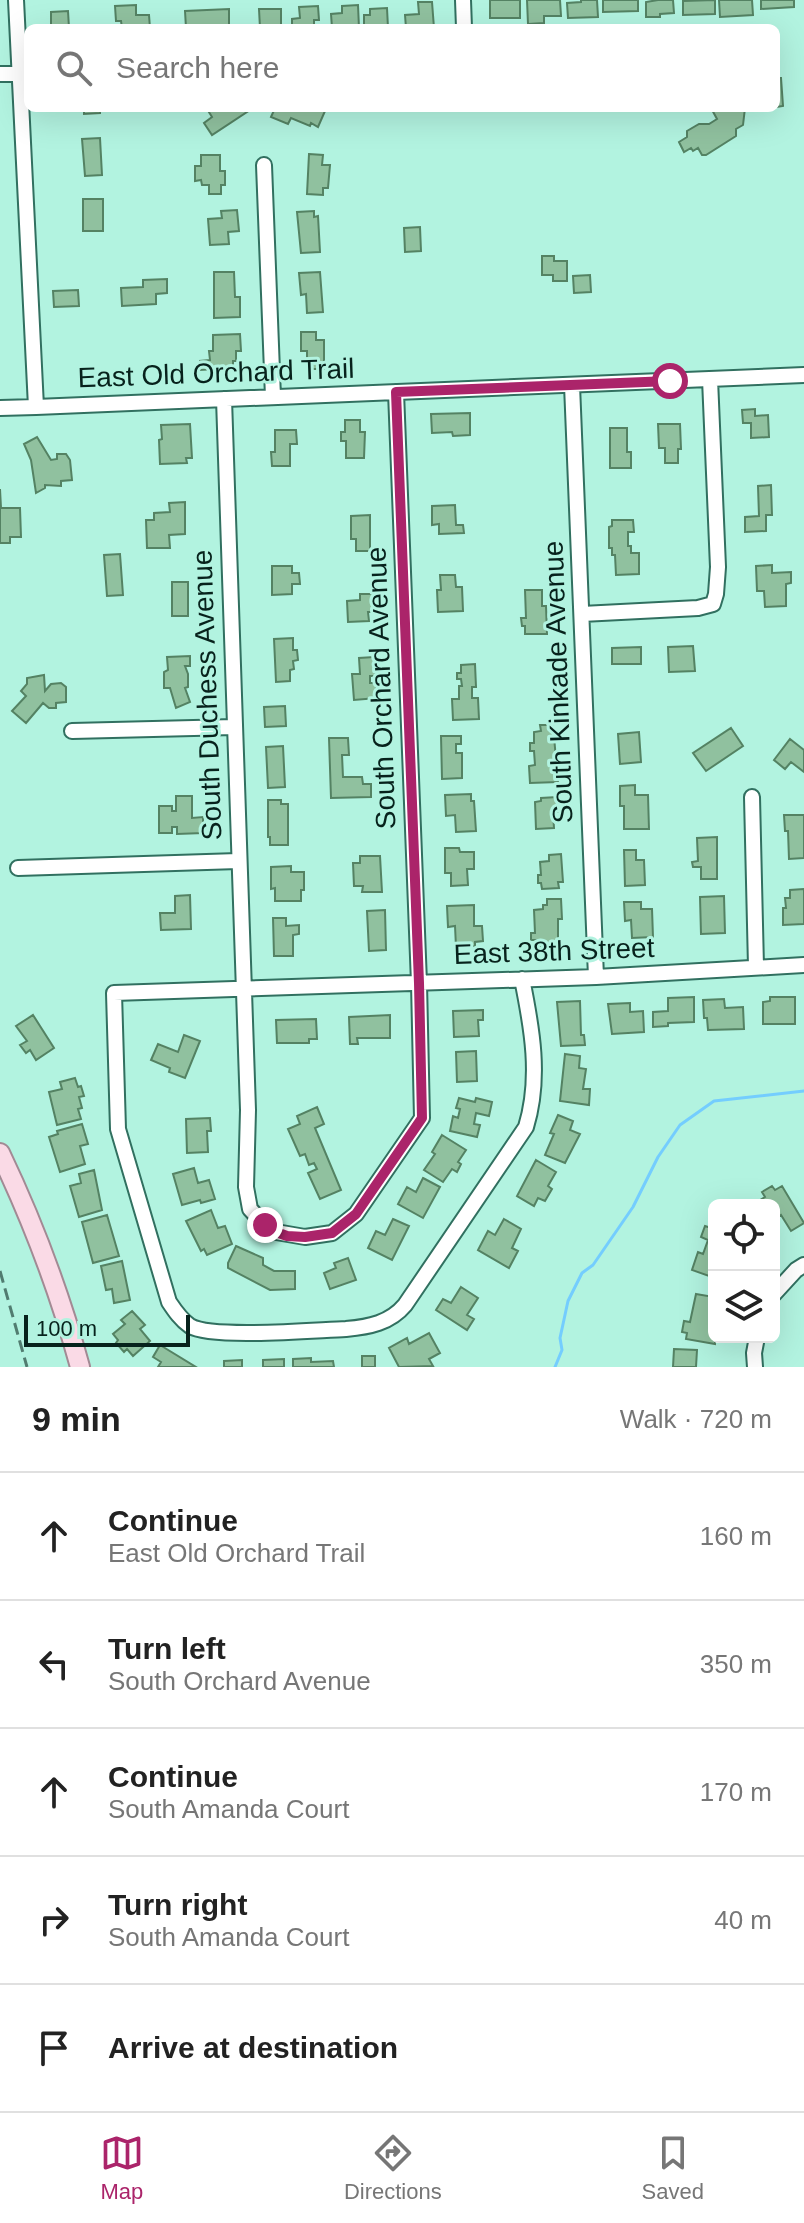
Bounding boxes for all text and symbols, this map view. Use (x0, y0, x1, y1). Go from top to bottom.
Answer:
search box (24, 24, 780, 112)
icon: search (52, 46, 96, 90)
text: Search here (116, 51, 279, 84)
street label: East Old Orchard Trail (77, 353, 355, 393)
route start (652, 363, 688, 399)
street label: South Kinkade Avenue (538, 540, 578, 824)
street label: South Orchard Avenue (361, 546, 401, 830)
street label: South Duchess Avenue (186, 549, 228, 841)
street label: East 38th Street (453, 932, 655, 970)
map controls (708, 1199, 780, 1343)
button: locate (708, 1199, 780, 1271)
route end (247, 1207, 283, 1243)
button: layers (708, 1271, 780, 1343)
scale bar (24, 1311, 190, 1347)
text: 100 m (36, 1316, 97, 1341)
text: 9 min (32, 1400, 121, 1438)
text: Walk · 720 m (620, 1404, 772, 1434)
text: Continue (108, 1504, 238, 1537)
icon: ahead (32, 1514, 76, 1558)
text: 160 m (700, 1521, 772, 1551)
text: East Old Orchard Trail (108, 1538, 365, 1568)
text: Turn left (108, 1632, 226, 1665)
icon: left (32, 1642, 76, 1686)
text: 350 m (700, 1649, 772, 1679)
text: South Orchard Avenue (108, 1666, 371, 1696)
text: Continue (108, 1760, 238, 1793)
icon: ahead (32, 1770, 76, 1814)
text: 170 m (700, 1777, 772, 1807)
text: South Amanda Court (108, 1794, 349, 1824)
text: Turn right (108, 1888, 247, 1921)
icon: right (32, 1898, 76, 1942)
text: 40 m (714, 1905, 772, 1935)
text: South Amanda Court (108, 1922, 349, 1952)
icon: arrive (32, 2026, 76, 2070)
text: Arrive at destination (108, 2031, 398, 2064)
tab: Map (100, 2131, 144, 2205)
tab: Directions (344, 2131, 442, 2205)
tab: Saved (642, 2131, 704, 2205)

